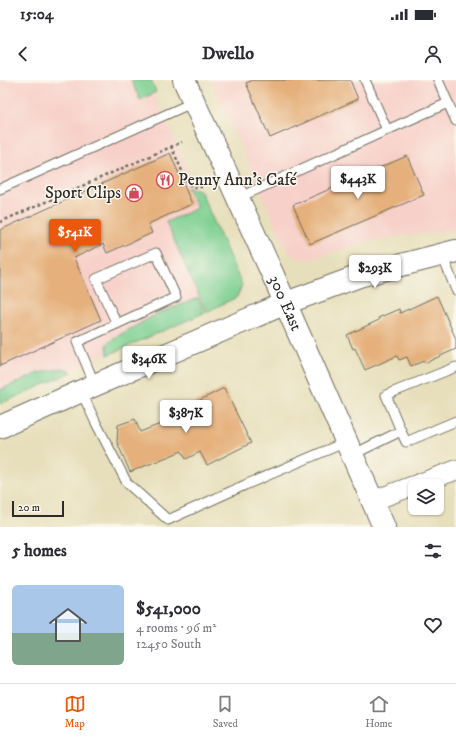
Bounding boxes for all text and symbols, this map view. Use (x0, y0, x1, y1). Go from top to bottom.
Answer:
text: 15:04 (20, 5, 53, 24)
icon: back (12, 43, 34, 65)
text: Dwello (202, 43, 254, 65)
icon: person (422, 43, 444, 65)
pin: $443K (330, 166, 386, 200)
place label: Penny Ann's Café (178, 169, 297, 191)
restaurant icon: Penny Ann's Café (155, 170, 175, 190)
text: $443K (340, 171, 376, 187)
place label: Sport Clips (45, 182, 121, 204)
shop icon: Sport Clips (124, 183, 144, 203)
pin: $541K (47, 219, 103, 253)
text: $541K (58, 224, 92, 240)
pin: $293K (347, 255, 403, 289)
text: $293K (358, 260, 392, 276)
street label: 300 East (263, 272, 307, 335)
pin: $346K (121, 346, 177, 380)
text: $346K (131, 351, 167, 367)
pin: $387K (158, 400, 214, 434)
text: $387K (169, 405, 203, 421)
map controls (408, 479, 444, 515)
button: layers (408, 479, 444, 515)
scale bar (12, 499, 64, 518)
text: 20 m (18, 501, 40, 515)
text: 5 homes (12, 540, 67, 562)
icon: filters (422, 540, 444, 562)
text: $541,000 (136, 598, 201, 620)
icon: home (44, 601, 92, 649)
icon: heart (422, 614, 444, 636)
text: 4 rooms · 96 m² (136, 620, 216, 636)
text: 12450 South (136, 636, 201, 652)
tab: Map (64, 693, 86, 731)
tab: Saved (213, 693, 238, 731)
tab: Home (365, 693, 392, 731)

